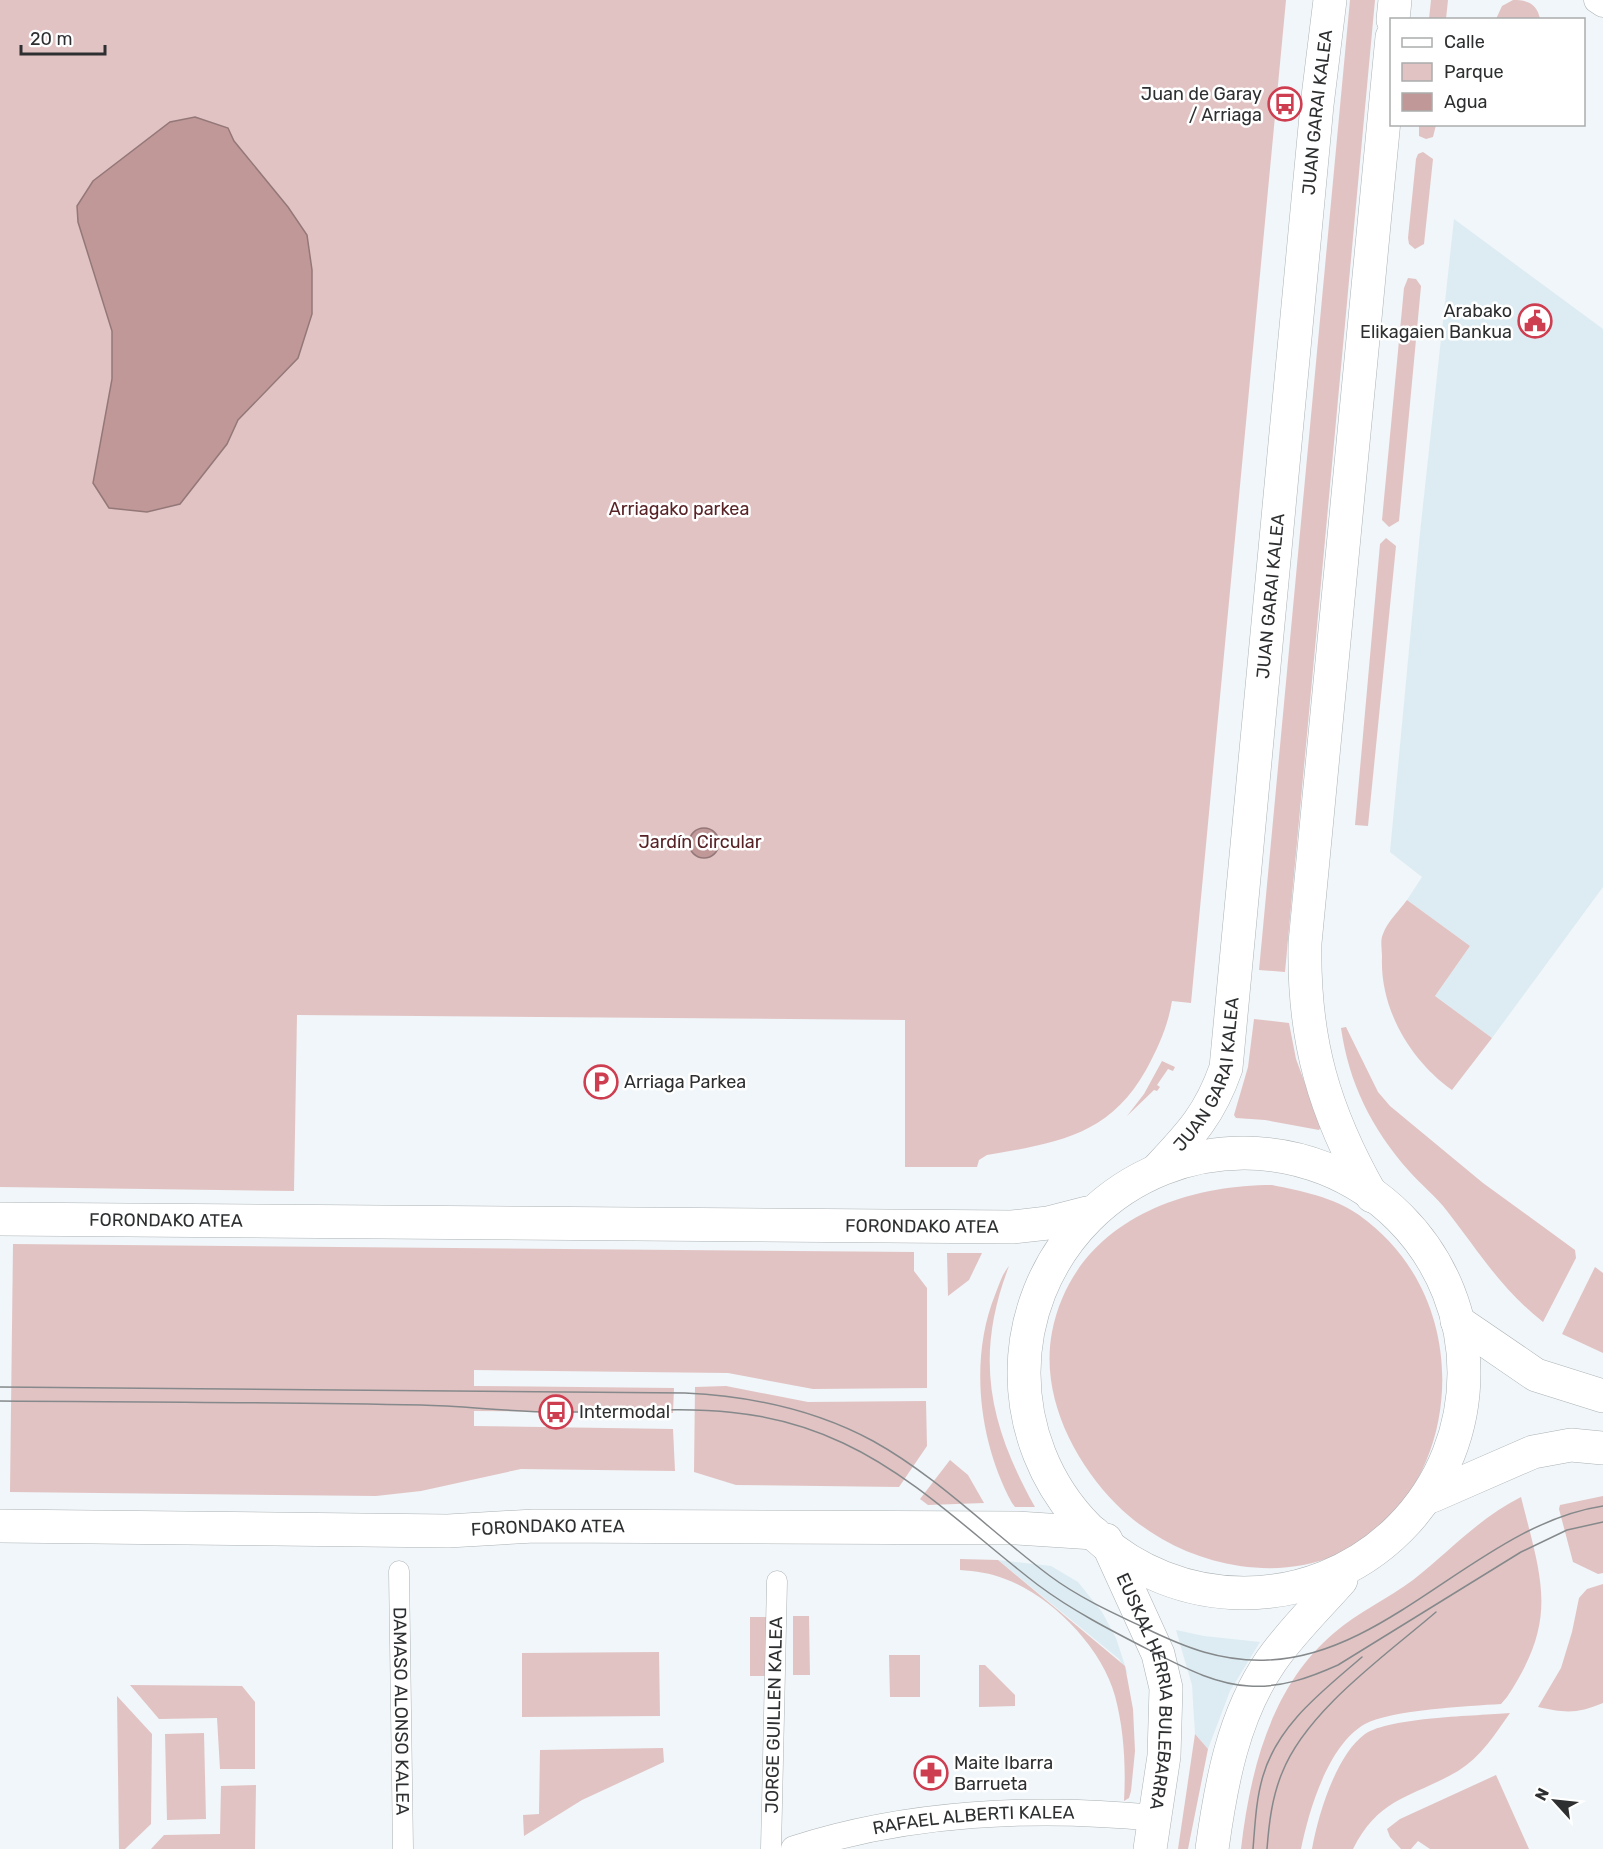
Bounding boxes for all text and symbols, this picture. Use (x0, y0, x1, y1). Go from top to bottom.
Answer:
scale bar (21, 18, 105, 56)
legend (1390, 18, 1585, 126)
text: 20 m (30, 28, 72, 50)
street label: JUAN GARAI KALEA (1298, 28, 1337, 196)
text: Calle (1444, 31, 1485, 53)
text: Parque (1444, 61, 1504, 83)
place label: Juan de Garay / Arriaga (1141, 83, 1262, 126)
bus stop icon: Juan de Garay / Arriaga (1267, 86, 1303, 122)
text: Agua (1444, 91, 1487, 113)
place label: Arabako Elikagaien Bankua (1360, 300, 1512, 343)
public building icon: Arabako Elikagaien Bankua (1517, 303, 1553, 339)
park label: Arriagako parkea (609, 498, 749, 520)
street label: JUAN GARAI KALEA (1252, 512, 1289, 680)
park label: Jardín Circular (638, 831, 762, 853)
street label: JUAN GARAI KALEA (1169, 996, 1244, 1156)
parking icon: Arriaga Parkea (583, 1064, 619, 1100)
place label: Arriaga Parkea (624, 1071, 746, 1093)
street label: FORONDAKO ATEA (89, 1209, 243, 1232)
street label: FORONDAKO ATEA (845, 1215, 999, 1238)
bus stop icon: Intermodal (538, 1394, 574, 1430)
place label: Intermodal (579, 1401, 670, 1423)
street label: FORONDAKO ATEA (470, 1515, 625, 1541)
street label: EUSKAL HERRIA BULEBARRA (1111, 1569, 1177, 1811)
street label: DAMASO ALONSO KALEA (389, 1607, 414, 1815)
street label: JORGE GUILLEN KALEA (761, 1616, 787, 1814)
place label: Maite Ibarra Barrueta (954, 1752, 1053, 1795)
pharmacy icon: Maite Ibarra Barrueta (913, 1755, 949, 1791)
north arrow (1525, 1771, 1585, 1831)
text: N (1531, 1785, 1553, 1804)
street label: RAFAEL ALBERTI KALEA (871, 1801, 1075, 1839)

